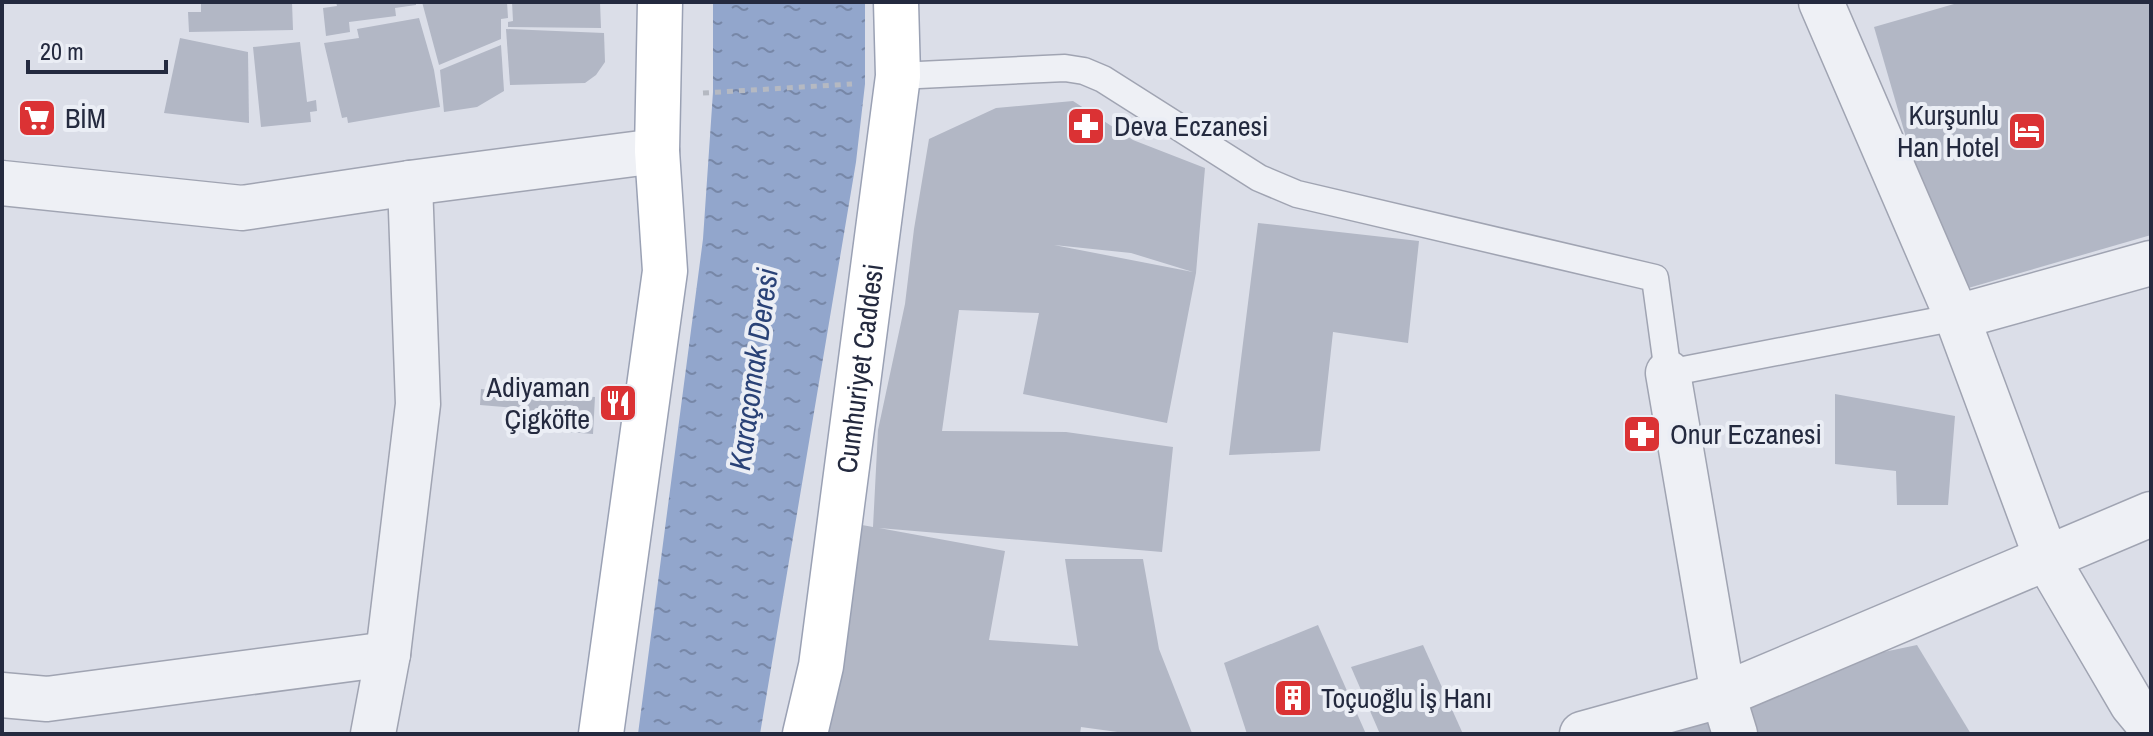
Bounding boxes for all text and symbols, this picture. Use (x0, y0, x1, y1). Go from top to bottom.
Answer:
scale bar (28, 24, 166, 74)
text: 20 m (40, 35, 84, 67)
place label: Kurşunlu Han Hotel (1897, 96, 1999, 166)
supermarket icon: BİM (16, 97, 58, 139)
place label: BİM (65, 99, 106, 137)
pharmacy icon: Deva Eczanesi (1065, 105, 1107, 147)
place label: Deva Eczanesi (1114, 107, 1268, 145)
hotel icon: Kurşunlu Han Hotel (2006, 110, 2048, 152)
street label: Cumhuriyet Caddesi (827, 261, 892, 475)
water label: Karaçomak Deresi (719, 265, 787, 473)
place label: Adiyaman Çigköfte (486, 368, 590, 438)
restaurant icon: Adiyaman Çigköfte (597, 382, 639, 424)
pharmacy icon: Onur Eczanesi (1621, 413, 1663, 455)
place label: Onur Eczanesi (1670, 415, 1822, 453)
building icon: Toçuoğlu İş Hanı (1272, 677, 1314, 719)
place label: Toçuoğlu İş Hanı (1321, 679, 1492, 717)

